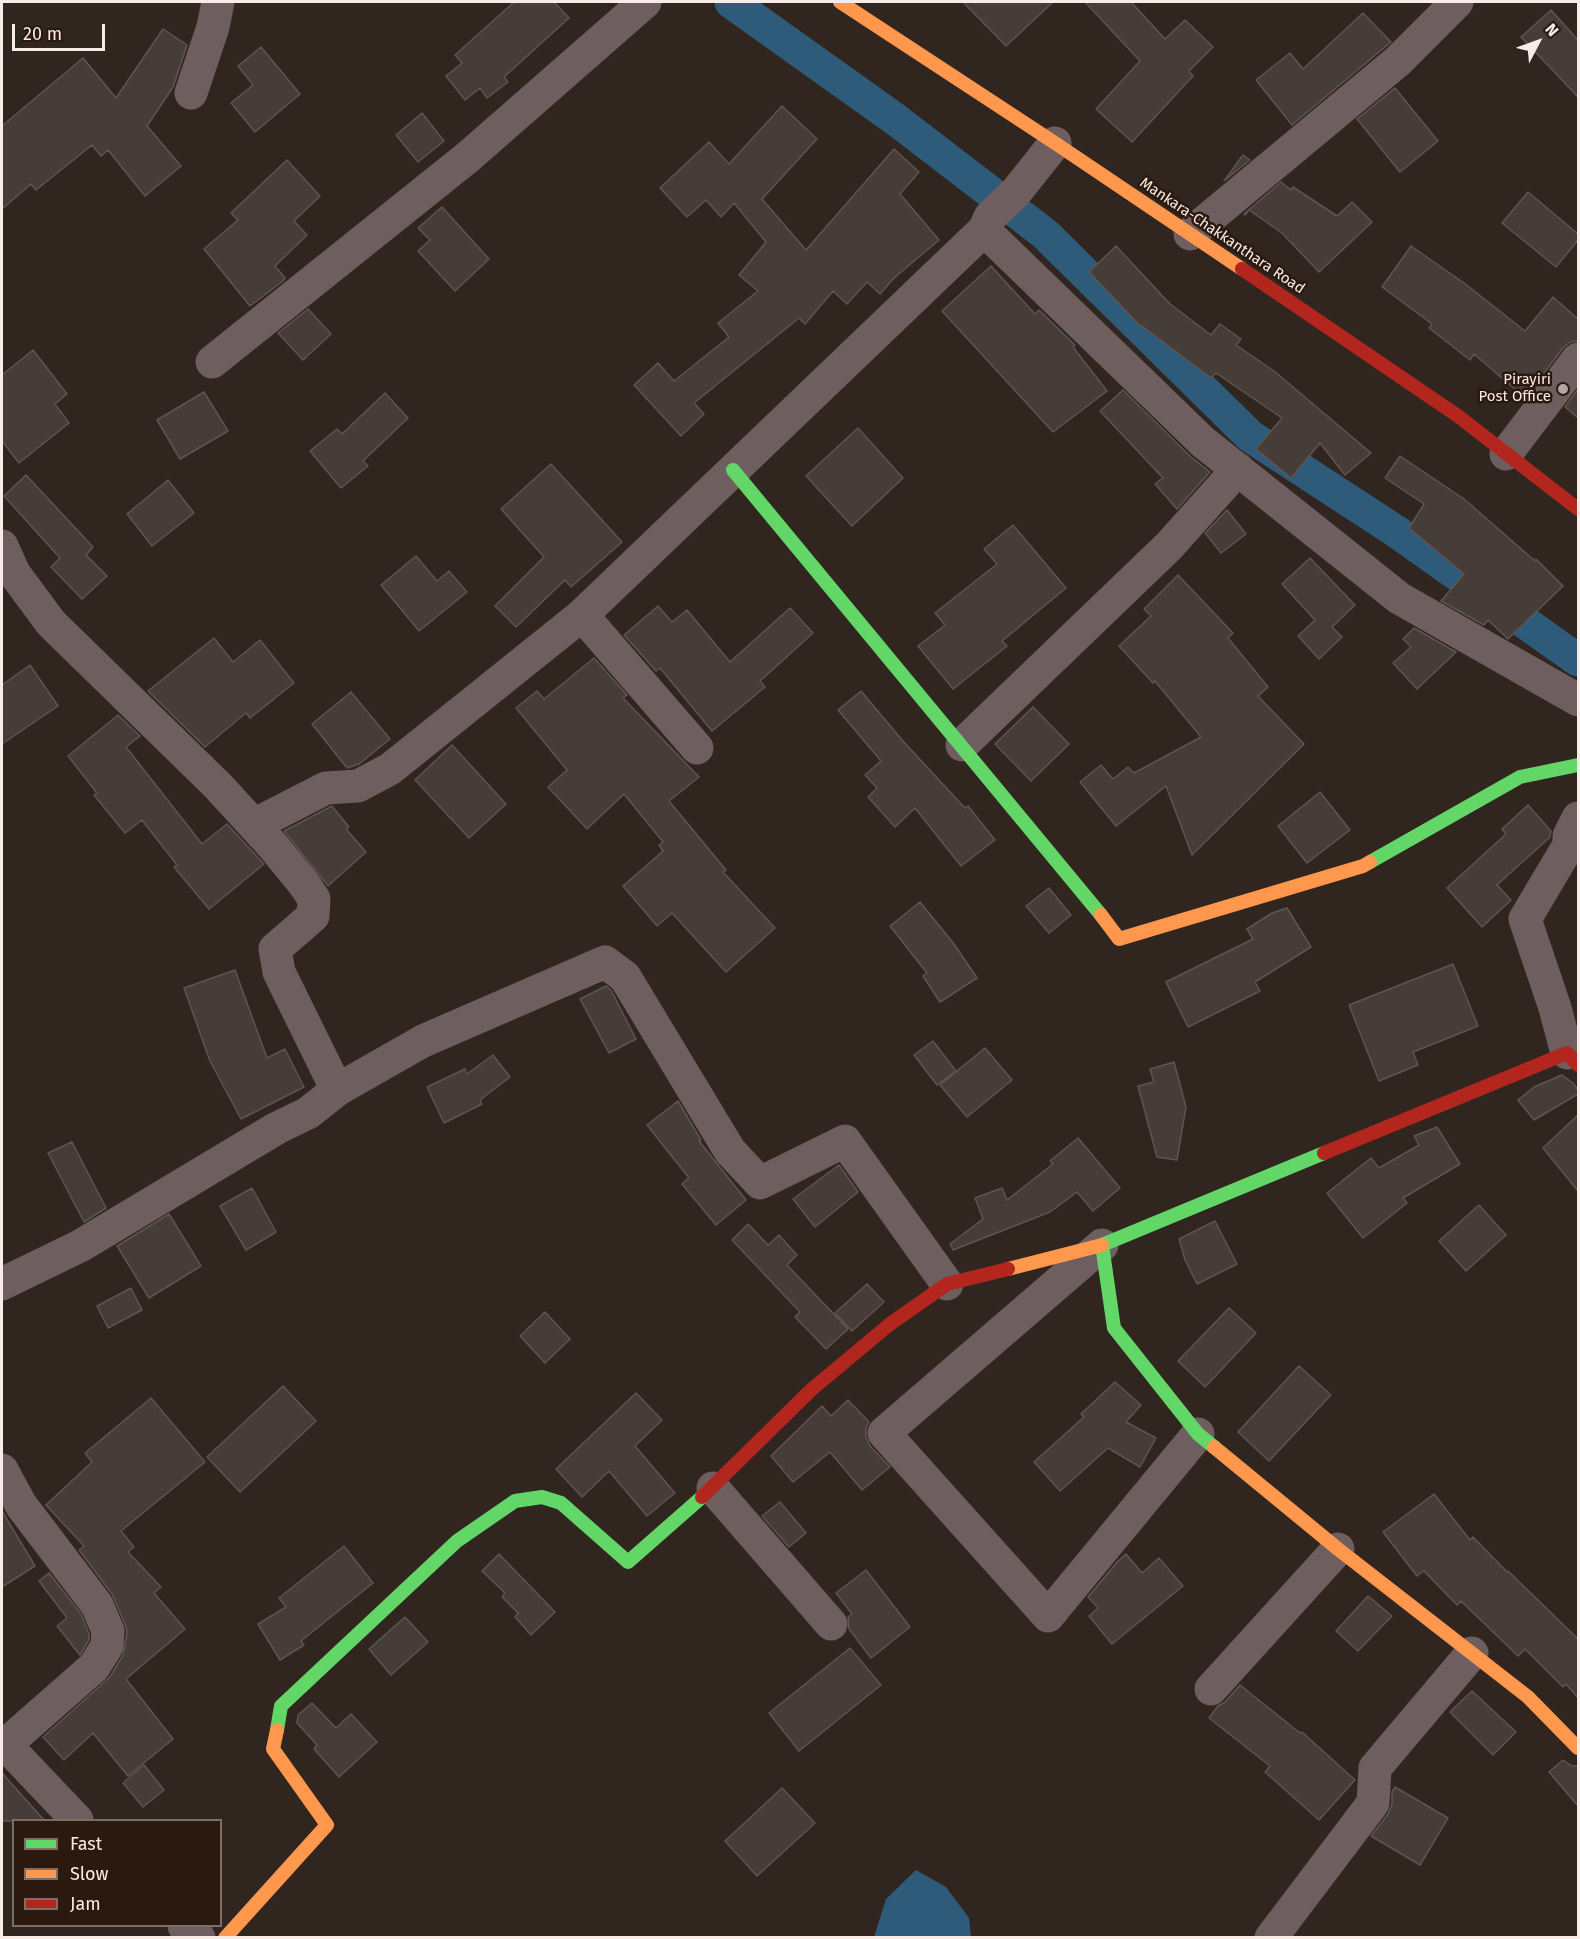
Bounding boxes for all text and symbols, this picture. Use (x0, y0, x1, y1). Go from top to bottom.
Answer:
scale bar (15, 12, 108, 50)
north arrow (1508, 12, 1568, 72)
text: N (1541, 20, 1563, 40)
text: 20 m (23, 23, 62, 45)
street label: Mankara-Chakkanthara Road (1136, 174, 1308, 298)
place label: Pirayiri Post Office (1479, 371, 1551, 406)
marker: Pirayiri Post Office (1556, 382, 1570, 396)
legend (12, 1819, 222, 1927)
text: Fast (70, 1833, 102, 1855)
text: Slow (70, 1863, 108, 1885)
text: Jam (70, 1893, 101, 1915)

